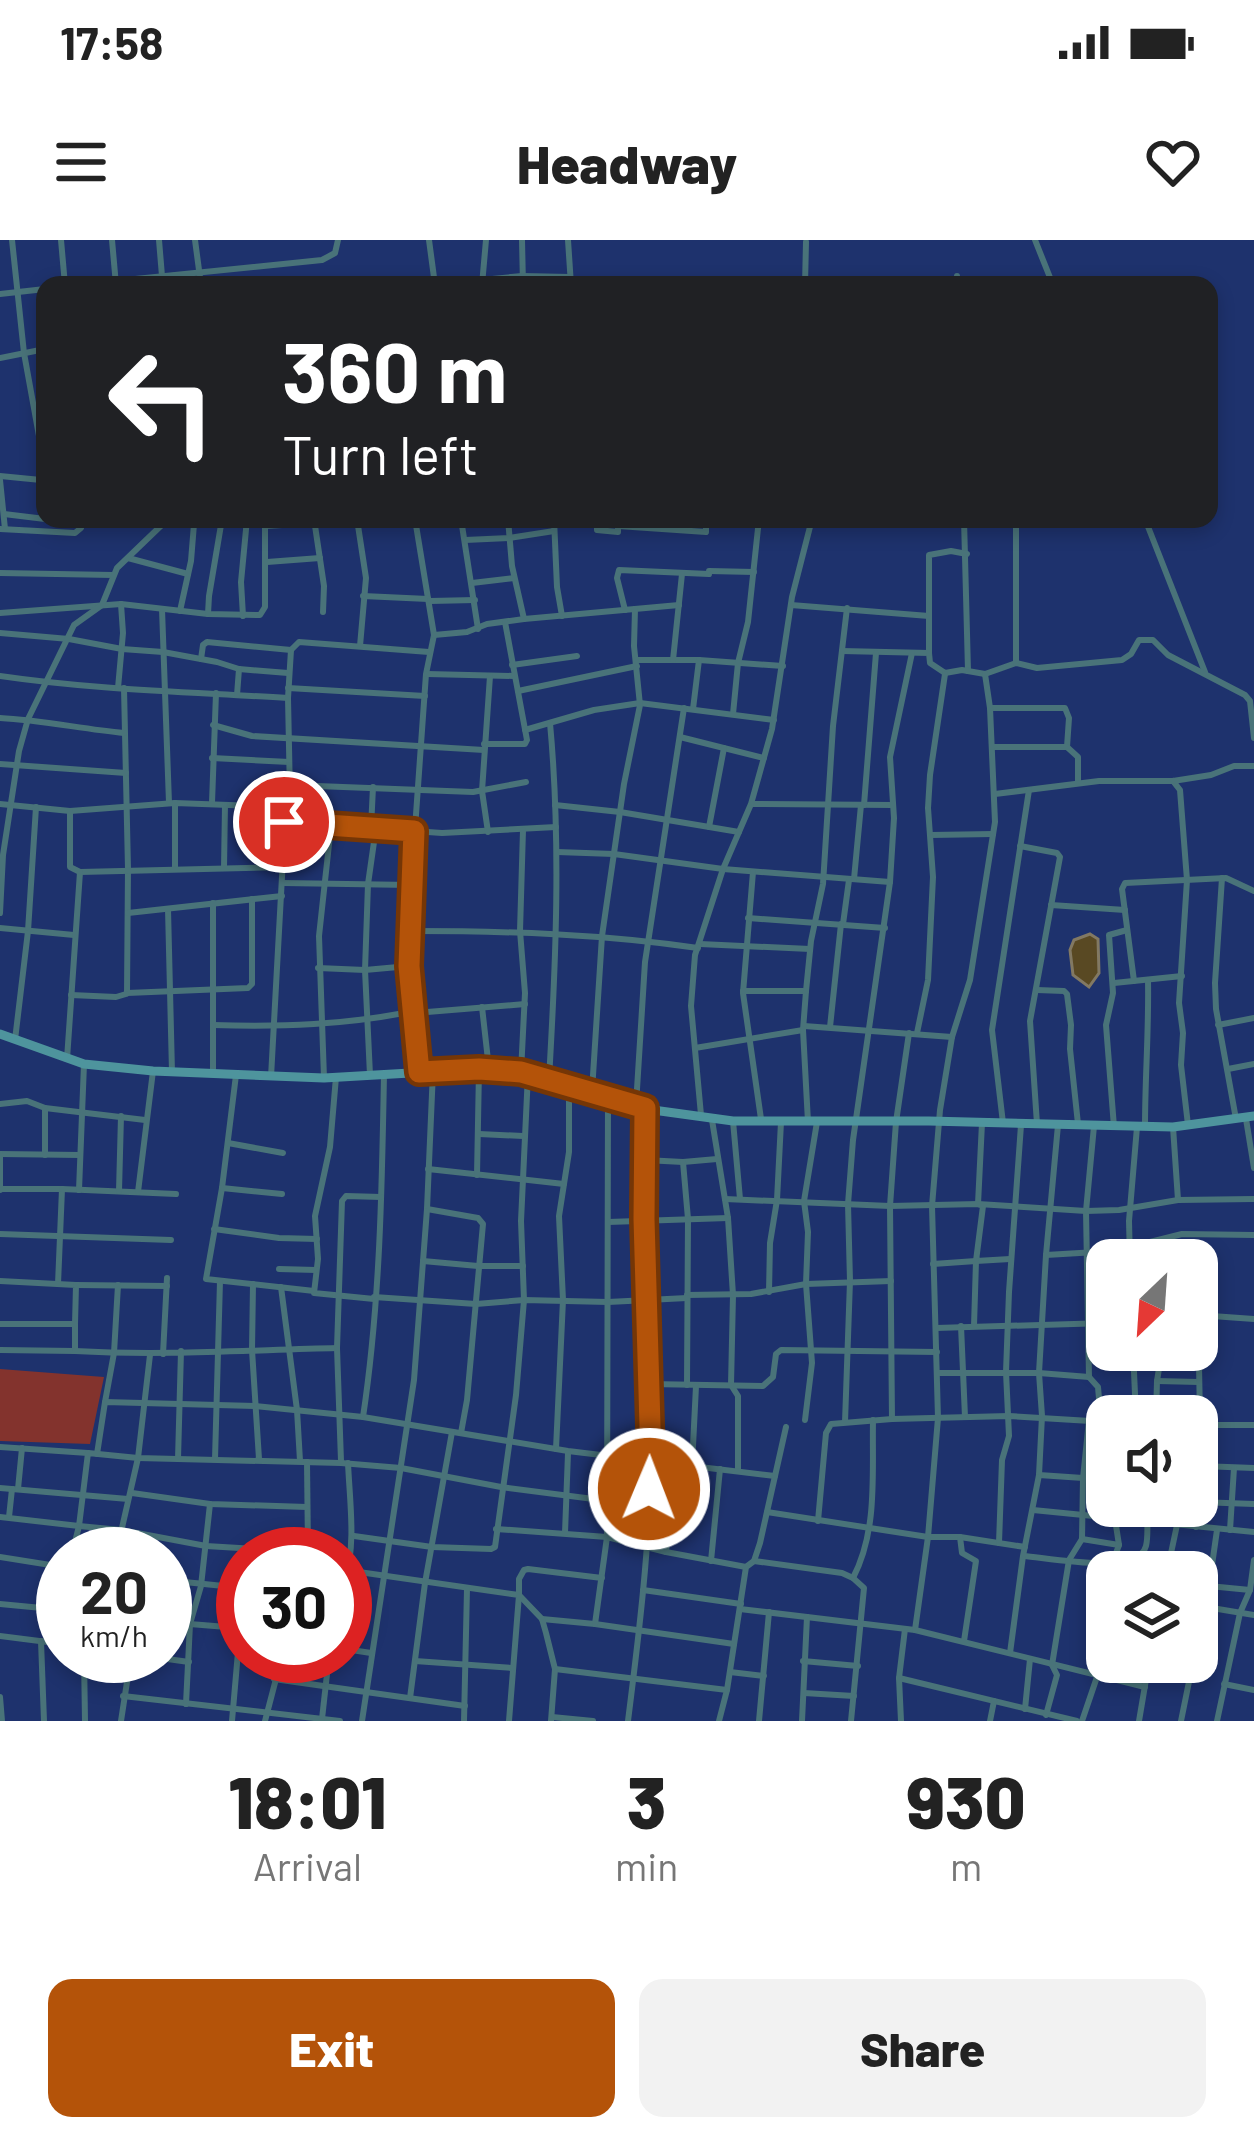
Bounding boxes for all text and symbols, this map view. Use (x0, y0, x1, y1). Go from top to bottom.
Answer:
text: 17:58 (60, 15, 163, 69)
icon: menu (48, 129, 114, 195)
icon: heart (1140, 129, 1206, 195)
text: Headway (517, 130, 737, 195)
text: 360 m (282, 319, 507, 420)
icon: left (84, 324, 240, 480)
text: Turn left (282, 421, 479, 486)
pin (233, 771, 335, 873)
icon: arrive (251, 789, 317, 855)
north arrow (1086, 1239, 1218, 1371)
map controls (1086, 1239, 1218, 1683)
button: sound (1086, 1395, 1218, 1527)
position arrow (586, 1426, 712, 1552)
speed limit sign: 30 (216, 1527, 372, 1683)
button: layers (1086, 1551, 1218, 1683)
text: 20 (80, 1554, 148, 1626)
text: km/h (80, 1617, 148, 1653)
text: 18:01 (228, 1757, 387, 1843)
text: 3 (627, 1757, 666, 1843)
text: 930 (907, 1757, 1026, 1843)
text: Arrival (253, 1842, 362, 1889)
text: min (615, 1842, 678, 1889)
text: m (950, 1842, 982, 1889)
button: Exit (48, 1979, 615, 2117)
button: Share (639, 1979, 1206, 2117)

